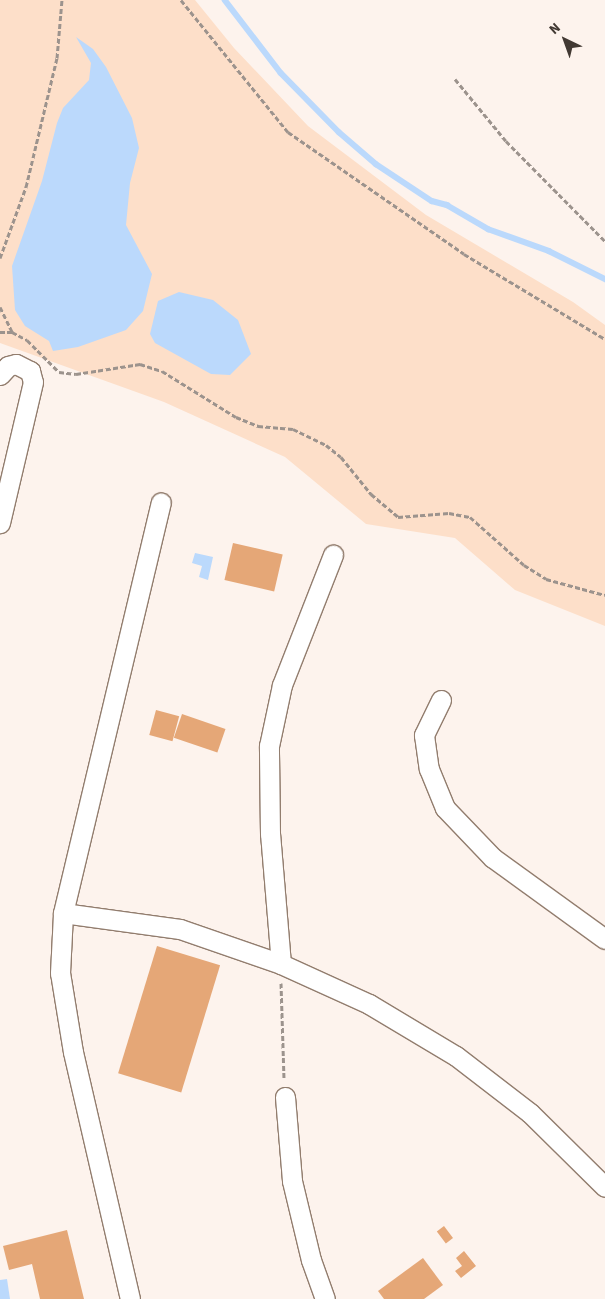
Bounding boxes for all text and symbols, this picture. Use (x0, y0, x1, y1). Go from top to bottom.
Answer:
north arrow (540, 15, 590, 65)
text: N (545, 18, 565, 39)

